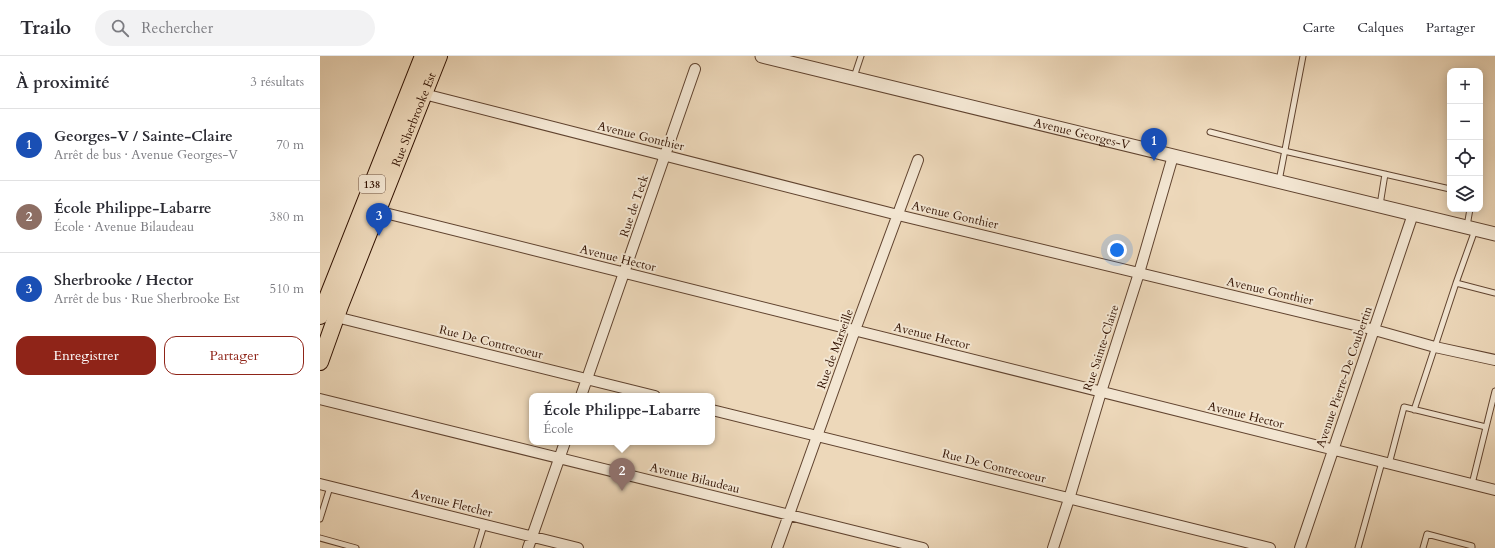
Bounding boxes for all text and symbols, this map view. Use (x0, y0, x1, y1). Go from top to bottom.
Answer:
search box (95, 10, 375, 46)
text: Trailo (20, 15, 71, 41)
icon: search (109, 17, 131, 39)
text: Rechercher (141, 18, 213, 38)
text: Carte (1303, 18, 1335, 37)
text: Calques (1357, 18, 1404, 37)
text: Partager (1426, 18, 1475, 37)
map controls (1447, 68, 1483, 212)
button: + (1447, 68, 1483, 104)
street label: Rue Sherbrooke Est (388, 70, 440, 169)
text: À proximité (16, 71, 110, 94)
text: 3 résultats (250, 73, 304, 91)
button: − (1447, 104, 1483, 140)
street label: Avenue Georges-V (1032, 114, 1132, 153)
street label: Avenue Gonthier (596, 118, 686, 155)
text: Georges-V / Sainte-Claire (54, 126, 233, 146)
pin: 1 (1141, 128, 1167, 161)
text: 1 (26, 136, 32, 154)
text: 70 m (276, 136, 304, 154)
button: locate (1447, 140, 1483, 176)
text: Arrêt de bus · Avenue Georges-V (54, 146, 238, 164)
street label: Rue de Teck (616, 172, 652, 239)
road number: 138 (359, 175, 385, 193)
button: layers (1447, 176, 1483, 212)
street label: Avenue Gonthier (910, 197, 1001, 233)
text: École Philippe-Labarre (54, 198, 212, 218)
pin: 3 (366, 203, 392, 236)
text: 2 (26, 208, 32, 226)
text: 380 m (270, 208, 304, 226)
text: École · Avenue Bilaudeau (54, 218, 194, 236)
your location (1107, 240, 1127, 260)
street label: Avenue Hector (578, 241, 658, 275)
text: Sherbrooke / Hector (54, 270, 193, 290)
street label: Avenue Gonthier (1225, 273, 1316, 309)
text: 3 (26, 280, 32, 298)
text: 510 m (270, 280, 304, 298)
text: Arrêt de bus · Rue Sherbrooke Est (54, 290, 240, 308)
street label: Rue Sainte-Claire (1079, 303, 1123, 393)
street label: Avenue Pierre-De Coubertin (1312, 304, 1376, 450)
street label: Rue de Marseille (813, 307, 857, 391)
street label: Avenue Hector (892, 319, 972, 353)
street label: Rue De Contrecoeur (437, 321, 545, 363)
button: Enregistrer (16, 336, 156, 375)
button: Partager (164, 336, 304, 375)
popup (529, 393, 715, 445)
street label: Avenue Hector (1206, 398, 1286, 432)
text: École Philippe-Labarre (543, 400, 701, 420)
text: École (543, 420, 573, 438)
street label: Rue De Contrecoeur (940, 445, 1048, 487)
pin: 2 (609, 458, 635, 491)
street label: Avenue Bilaudeau (648, 459, 742, 497)
street label: Avenue Fletcher (410, 485, 495, 521)

